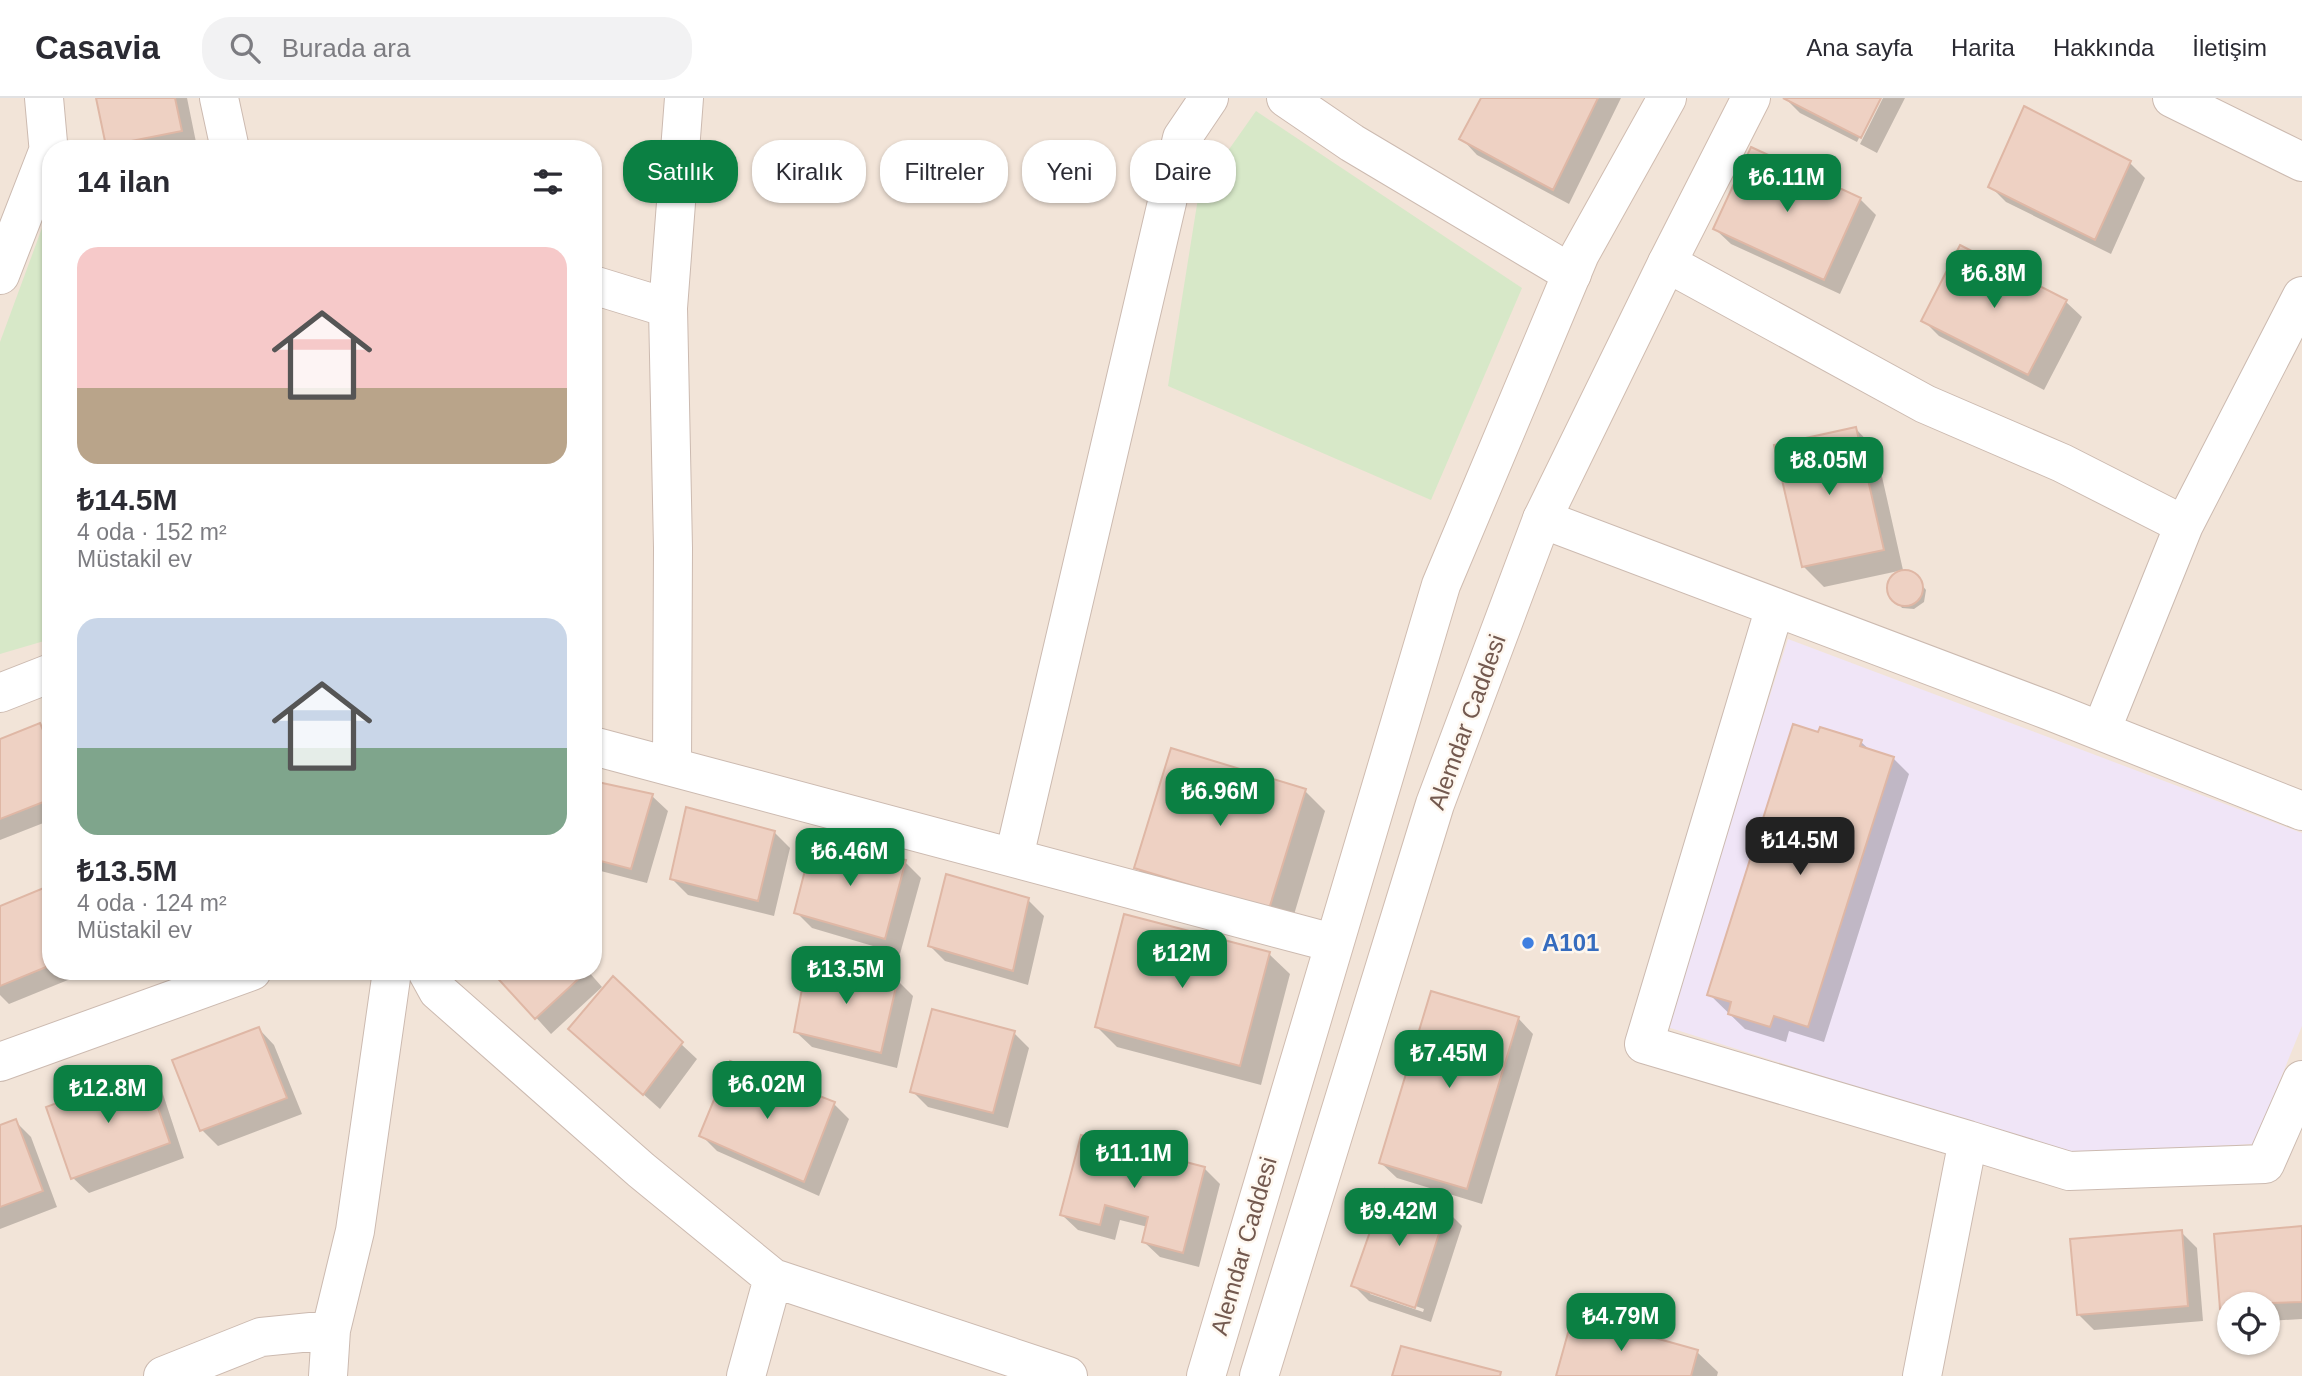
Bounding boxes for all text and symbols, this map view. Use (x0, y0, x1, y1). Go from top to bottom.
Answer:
search box (202, 17, 692, 80)
text: Casavia (35, 29, 160, 66)
icon: search (226, 29, 264, 67)
text: Burada ara (282, 33, 410, 63)
text: Ana sayfa (1806, 34, 1913, 61)
text: Harita (1951, 34, 2015, 61)
text: Hakkında (2053, 34, 2154, 61)
text: İletişim (2192, 34, 2267, 61)
chip: Satılık (623, 140, 738, 203)
chip: Kiralık (752, 140, 866, 203)
chip: Filtreler (880, 140, 1008, 203)
chip: Yeni (1022, 140, 1116, 203)
chip: Daire (1130, 140, 1236, 203)
pin: ₺6.11M (1730, 155, 1844, 214)
icon: filters (529, 163, 567, 201)
text: ₺6.11M (1749, 164, 1825, 190)
text: 14 ilan (77, 165, 170, 198)
pin: ₺6.8M (1945, 250, 2043, 310)
text: ₺6.8M (1962, 260, 2026, 286)
icon: home (259, 292, 385, 418)
pin: ₺8.05M (1772, 438, 1886, 497)
text: ₺8.05M (1790, 447, 1868, 473)
text: ₺14.5M (77, 483, 178, 516)
text: 4 oda · 152 m² (77, 519, 227, 545)
text: Müstakil ev (77, 546, 192, 572)
street label: Alemdar Caddesi (1422, 631, 1511, 813)
icon: home (259, 663, 385, 789)
pin: ₺6.96M (1163, 768, 1277, 828)
text: ₺6.96M (1181, 778, 1259, 804)
pin: ₺14.5M (1743, 818, 1857, 877)
text: ₺14.5M (1761, 827, 1839, 853)
pin: ₺6.46M (793, 828, 907, 888)
text: ₺6.46M (811, 838, 889, 864)
text: ₺13.5M (77, 854, 178, 887)
text: 4 oda · 124 m² (77, 890, 227, 916)
text: Müstakil ev (77, 917, 192, 943)
place label: A101 (1542, 929, 1599, 956)
pin: ₺12M (1141, 930, 1223, 990)
marker: A101 (1520, 935, 1536, 951)
text: ₺12M (1153, 940, 1211, 966)
pin: ₺13.5M (789, 946, 903, 1006)
text: ₺13.5M (807, 956, 885, 982)
pin: ₺7.45M (1392, 1030, 1506, 1090)
text: ₺7.45M (1410, 1040, 1488, 1066)
pin: ₺6.02M (710, 1062, 824, 1121)
pin: ₺12.8M (51, 1066, 165, 1125)
text: ₺6.02M (728, 1071, 806, 1097)
text: ₺12.8M (69, 1075, 147, 1101)
pin: ₺11.1M (1077, 1130, 1191, 1190)
text: ₺11.1M (1096, 1140, 1172, 1166)
street label: Alemdar Caddesi (1205, 1154, 1282, 1338)
pin: ₺9.42M (1342, 1188, 1456, 1248)
text: ₺9.42M (1360, 1198, 1438, 1224)
map controls (2217, 1292, 2280, 1355)
button: locate (2217, 1292, 2280, 1355)
pin: ₺4.79M (1564, 1294, 1678, 1353)
text: ₺4.79M (1582, 1303, 1660, 1329)

